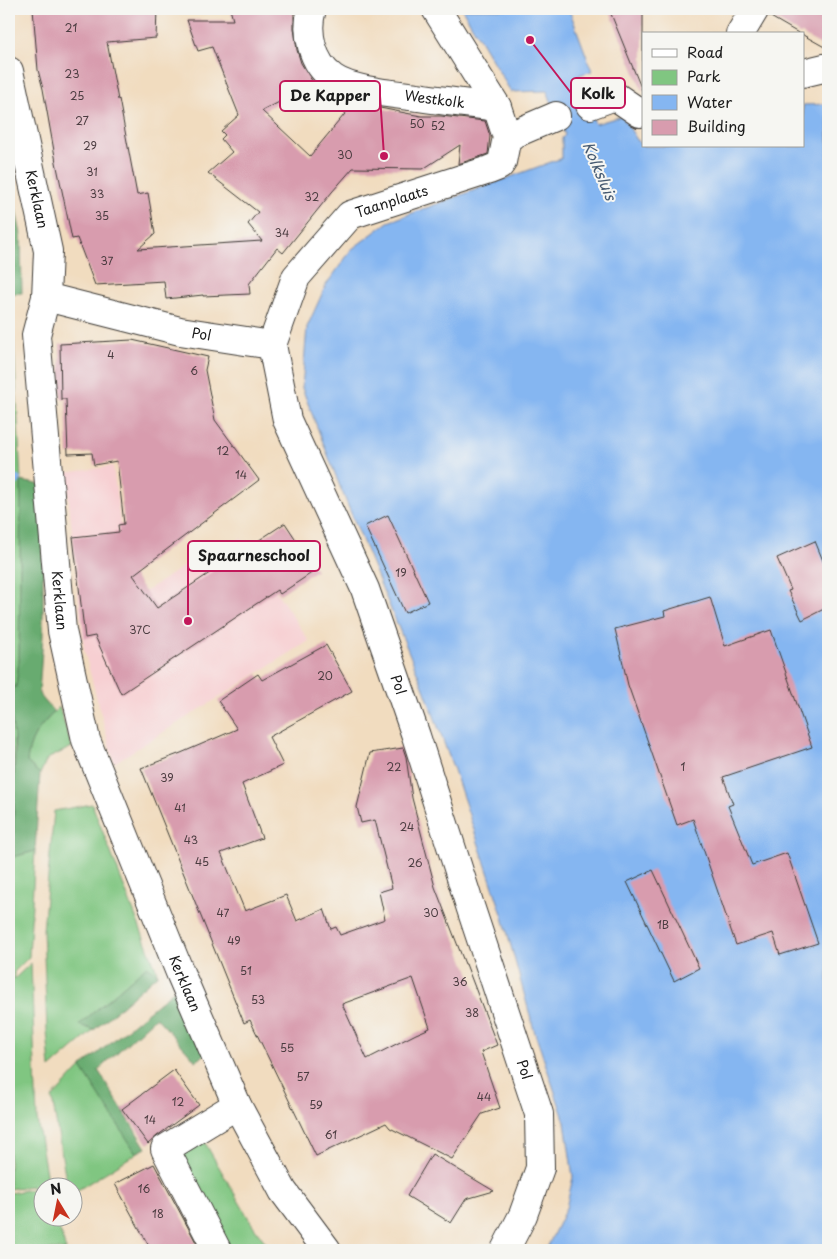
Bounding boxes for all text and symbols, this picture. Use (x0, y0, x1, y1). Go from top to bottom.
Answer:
house number: 21 (65, 19, 77, 36)
legend (642, 32, 804, 148)
text: Road (687, 40, 723, 63)
text: Park (687, 64, 721, 87)
house number: 23 (65, 65, 79, 82)
callout: Kolk (571, 78, 625, 108)
callout: De Kapper (280, 81, 380, 111)
text: Kolk (581, 81, 615, 104)
text: De Kapper (290, 83, 371, 106)
street label: Westkolk (403, 84, 466, 113)
house number: 25 (70, 87, 84, 104)
text: Water (687, 90, 732, 113)
house number: 27 (75, 112, 89, 129)
text: Building (687, 114, 746, 137)
house number: 50 (409, 115, 425, 132)
house number: 52 (431, 117, 445, 134)
house number: 29 (83, 137, 97, 154)
water label: Kolksluis (578, 137, 624, 204)
house number: 30 (337, 146, 353, 163)
house number: 31 (86, 163, 98, 180)
street label: Kerklaan (21, 167, 54, 230)
street label: Taanplaats (352, 179, 431, 223)
house number: 33 (90, 185, 104, 202)
house number: 32 (305, 188, 320, 205)
house number: 35 (95, 207, 109, 224)
house number: 34 (275, 224, 289, 241)
house number: 37 (101, 252, 114, 269)
street label: Pol (190, 322, 213, 346)
house number: 4 (107, 346, 115, 363)
house number: 6 (190, 362, 198, 379)
house number: 12 (217, 442, 230, 459)
house number: 14 (235, 466, 247, 483)
callout: Spaarneschool (188, 541, 320, 571)
text: Spaarneschool (198, 543, 310, 566)
house number: 19 (395, 564, 407, 581)
street label: Kerklaan (47, 570, 73, 631)
house number: 37C (129, 621, 151, 638)
house number: 20 (317, 667, 333, 684)
street label: Pol (386, 672, 412, 697)
house number: 22 (387, 758, 401, 775)
house number: 1 (681, 758, 686, 775)
house number: 39 (160, 769, 174, 786)
house number: 41 (174, 799, 186, 816)
house number: 24 (400, 818, 414, 835)
house number: 43 (184, 831, 198, 848)
house number: 45 (195, 853, 209, 870)
house number: 26 (407, 854, 423, 871)
house number: 47 (217, 904, 230, 921)
house number: 30 (423, 904, 439, 921)
house number: 1B (657, 916, 669, 933)
house number: 49 (227, 932, 241, 949)
street label: Kerklaan (164, 952, 207, 1015)
house number: 51 (240, 962, 252, 979)
house number: 36 (453, 973, 468, 990)
house number: 53 (251, 991, 265, 1008)
house number: 38 (465, 1004, 479, 1021)
house number: 55 (280, 1039, 294, 1056)
street label: Pol (512, 1057, 538, 1082)
house number: 57 (296, 1068, 310, 1085)
house number: 44 (477, 1088, 491, 1105)
house number: 12 (172, 1093, 185, 1110)
house number: 59 (309, 1096, 323, 1113)
house number: 14 (144, 1111, 156, 1128)
house number: 61 (325, 1126, 337, 1143)
north arrow (32, 1176, 82, 1226)
text: N (48, 1177, 63, 1200)
house number: 16 (138, 1180, 151, 1197)
house number: 18 (152, 1205, 164, 1222)

